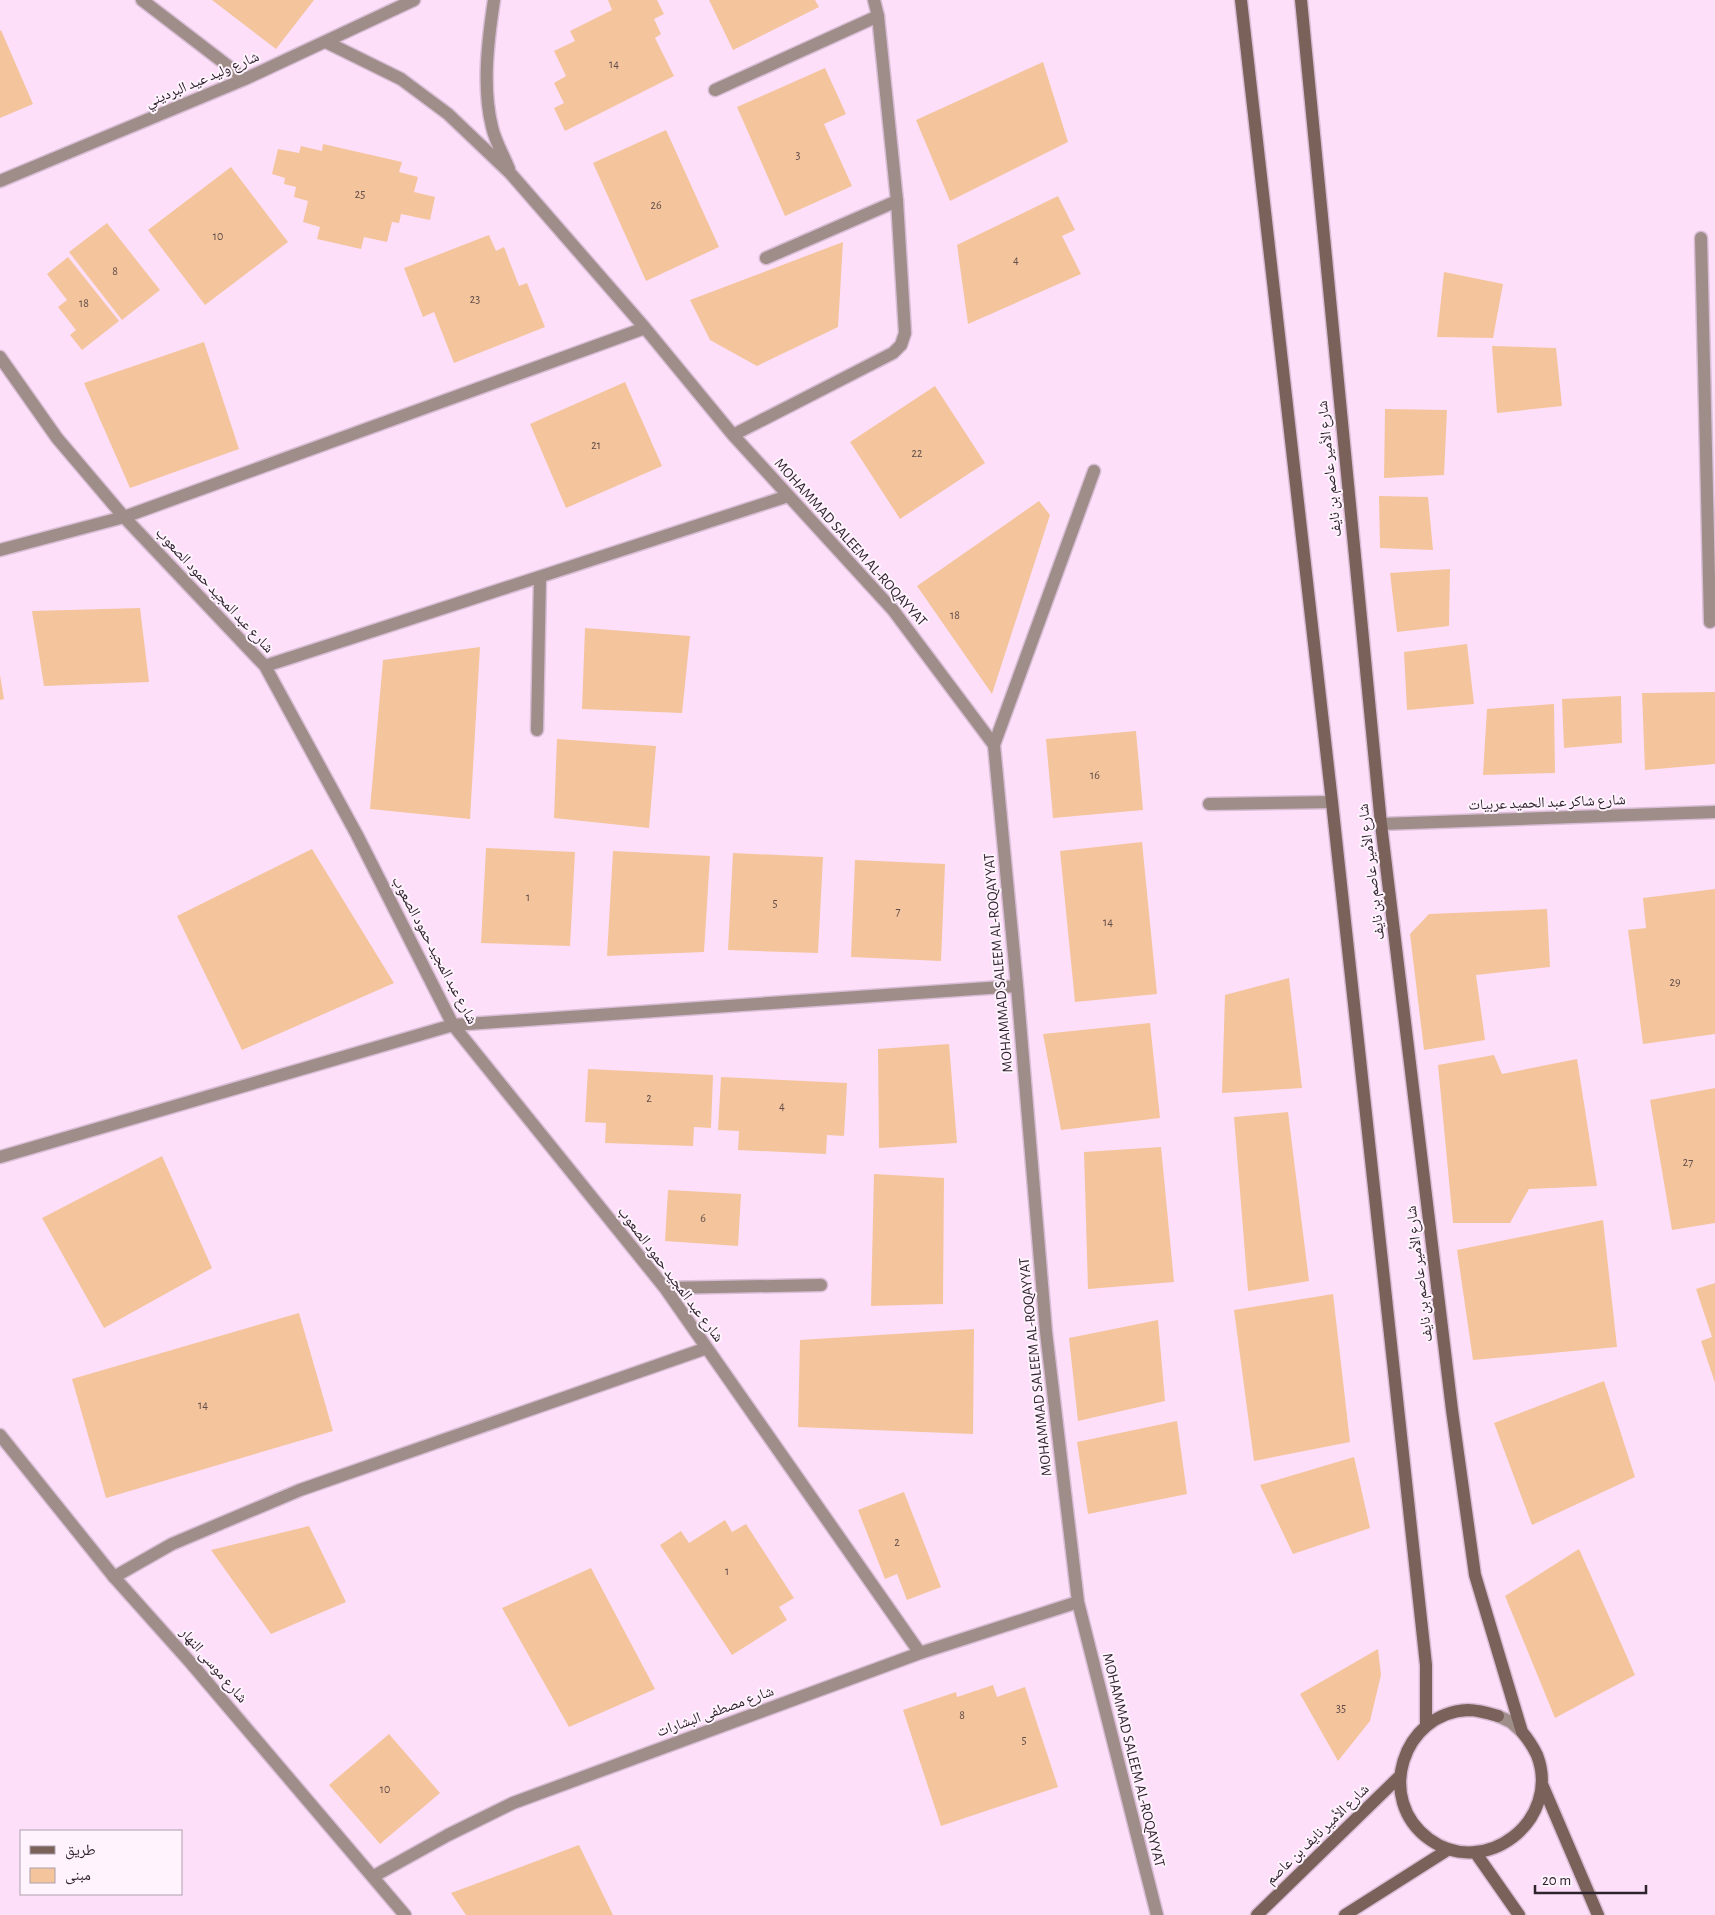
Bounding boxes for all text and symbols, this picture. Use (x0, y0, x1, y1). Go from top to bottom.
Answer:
street label: شارع وليد عيد البرديني (143, 49, 263, 114)
house number: 14 (609, 58, 619, 70)
house number: 3 (796, 149, 801, 161)
house number: 25 (355, 188, 365, 200)
house number: 26 (650, 199, 662, 211)
house number: 10 (213, 230, 223, 242)
house number: 4 (1013, 254, 1019, 266)
house number: 8 (112, 265, 118, 277)
house number: 23 (470, 293, 480, 305)
house number: 18 (79, 297, 89, 309)
street label: شارع الأمير عاصم بن نايف (1315, 400, 1346, 538)
house number: 21 (591, 439, 601, 451)
house number: 22 (912, 447, 923, 459)
street label: MOHAMMAD SALEEM AL-ROQAYYAT (771, 456, 930, 630)
street label: شارع عبد المجيد حمود الصعوب (151, 525, 277, 657)
house number: 18 (950, 609, 960, 621)
house number: 16 (1090, 769, 1100, 781)
street label: شارع شاكر عبد الحميد عربيات (1468, 792, 1626, 815)
street label: شارع الأمير عاصم بن نايف (1356, 802, 1389, 941)
street label: MOHAMMAD SALEEM AL-ROQAYYAT (981, 852, 1016, 1073)
street label: شارع عبد المجيد حمود الصعوب (387, 874, 480, 1028)
house number: 1 (526, 891, 530, 903)
house number: 5 (772, 897, 778, 909)
house number: 7 (895, 905, 901, 917)
house number: 14 (1103, 916, 1113, 928)
house number: 29 (1669, 976, 1681, 988)
house number: 2 (646, 1092, 652, 1104)
house number: 4 (779, 1100, 785, 1112)
house number: 27 (1683, 1156, 1693, 1168)
street label: شارع عبد المجيد حمود الصعوب (613, 1204, 726, 1346)
street label: شارع الأمير عاصم بن نايف (1404, 1204, 1437, 1343)
house number: 6 (700, 1212, 706, 1224)
street label: MOHAMMAD SALEEM AL-ROQAYYAT (1016, 1256, 1054, 1477)
house number: 14 (198, 1399, 208, 1411)
house number: 2 (894, 1536, 900, 1548)
house number: 1 (725, 1565, 729, 1577)
street label: شارع موسى النهار (175, 1624, 250, 1707)
street label: MOHAMMAD SALEEM AL-ROQAYYAT (1100, 1652, 1168, 1869)
street label: شارع مصطفى البشارات (655, 1683, 776, 1741)
house number: 35 (1336, 1702, 1346, 1714)
house number: 8 (959, 1709, 965, 1721)
house number: 5 (1021, 1734, 1027, 1746)
street label: شارع الأمير نايف بن عاصم (1263, 1781, 1373, 1889)
house number: 10 (380, 1783, 390, 1795)
legend (20, 1830, 182, 1895)
text: طريق (65, 1843, 96, 1860)
scale bar (1535, 1862, 1646, 1894)
text: مبنى (65, 1868, 91, 1885)
text: 20 m (1542, 1873, 1571, 1888)

